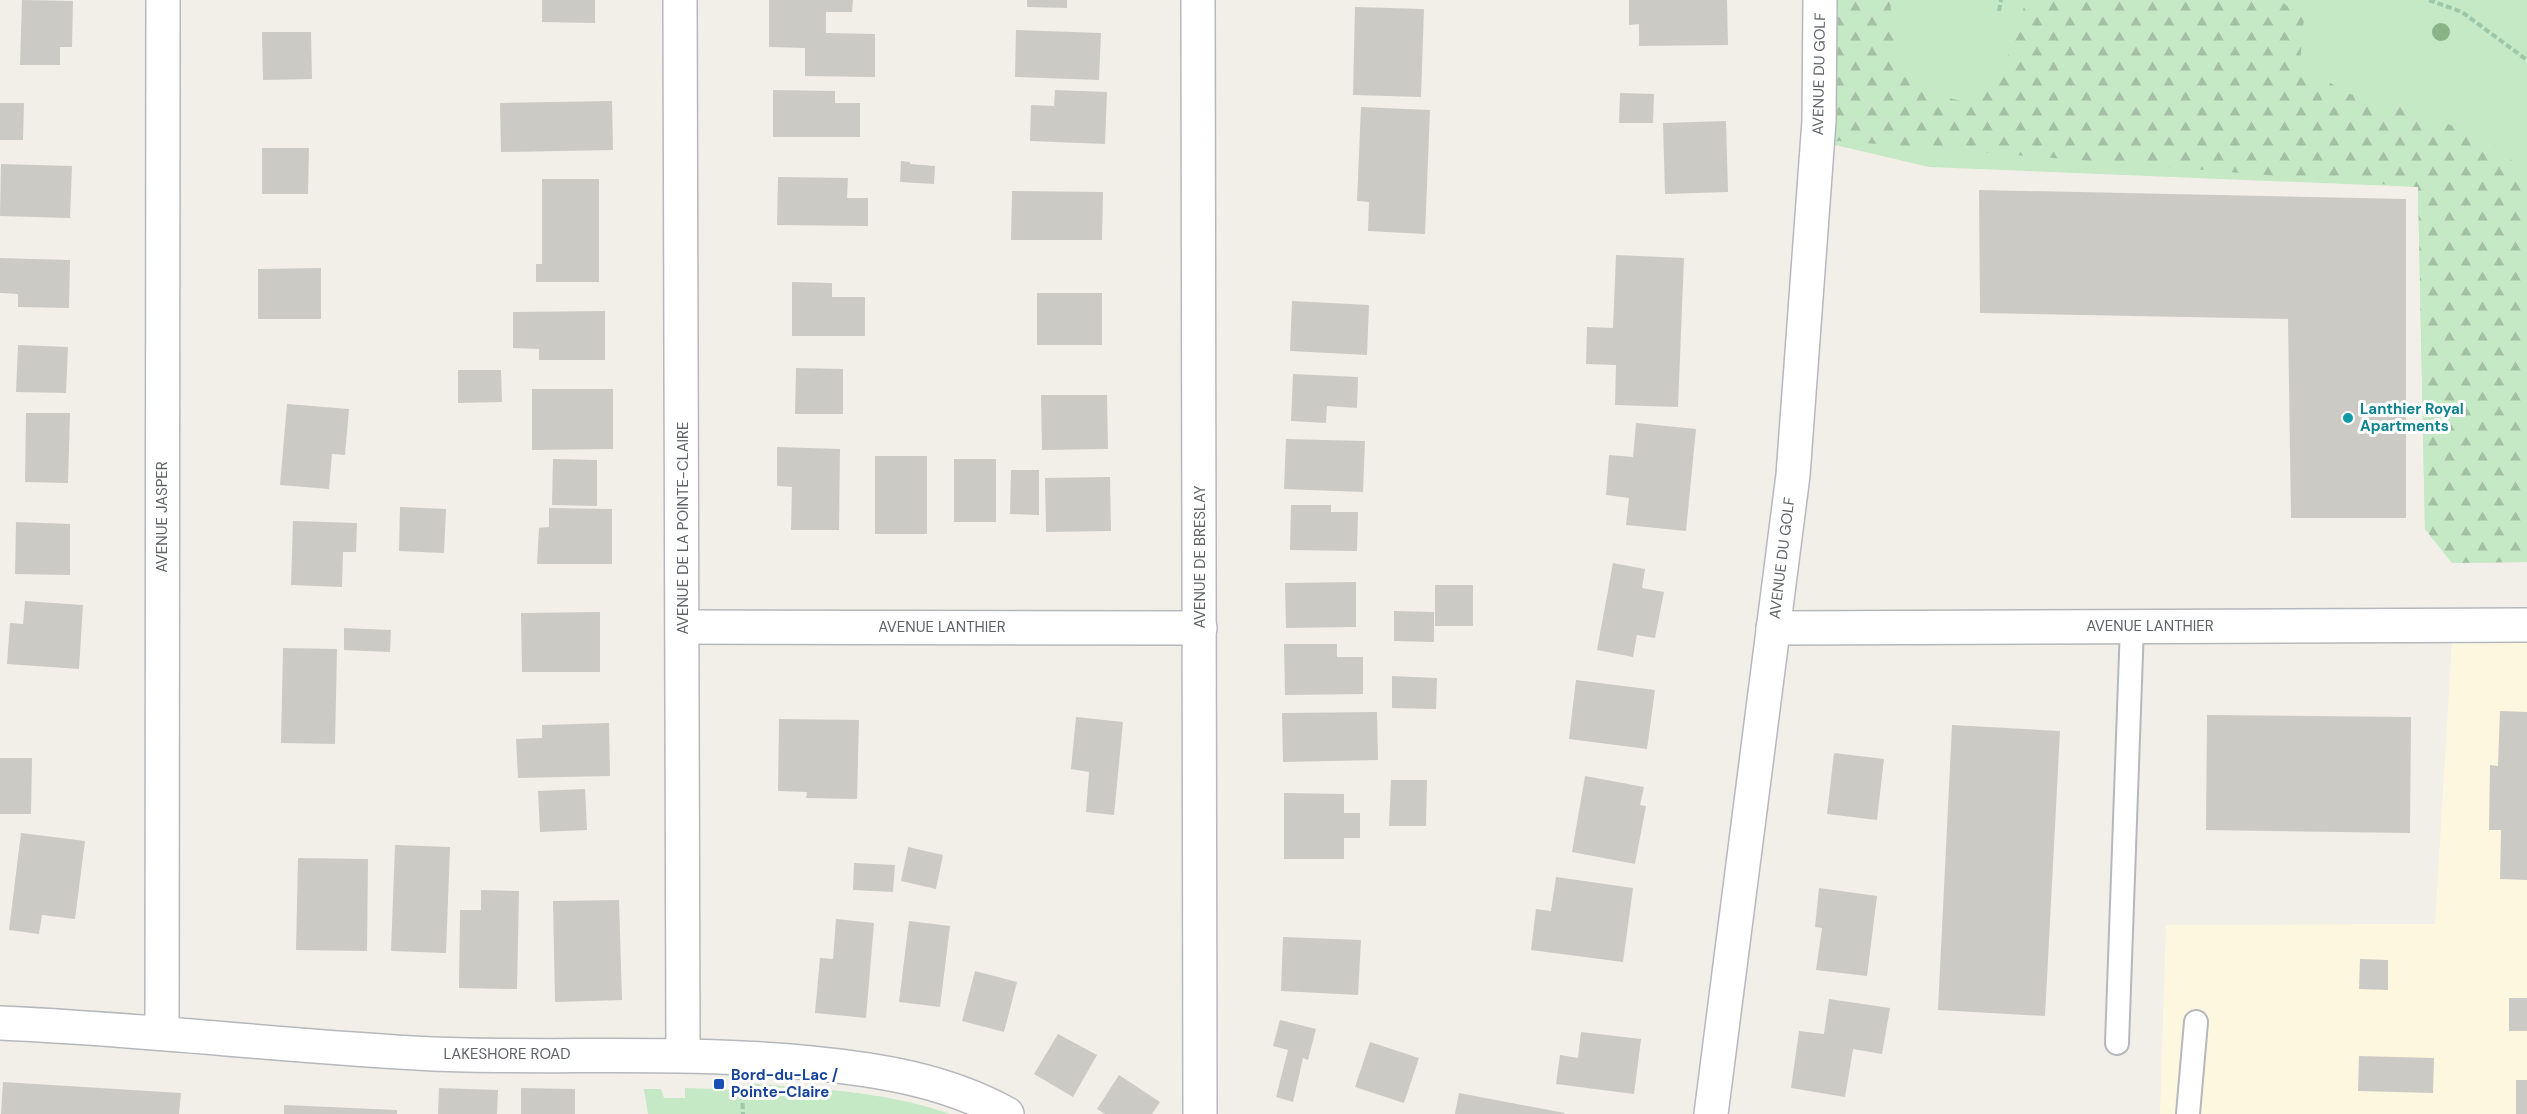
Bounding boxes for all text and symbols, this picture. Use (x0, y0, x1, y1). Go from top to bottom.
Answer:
street label: AVENUE DU GOLF (1808, 12, 1830, 136)
place label: Lanthier Royal Apartments (2360, 399, 2464, 436)
marker: Lanthier Royal Apartments (2341, 411, 2355, 425)
street label: AVENUE DE LA POINTE-CLAIRE (673, 421, 693, 635)
street label: AVENUE JASPER (152, 461, 172, 573)
street label: AVENUE DE BRESLAY (1190, 485, 1210, 629)
street label: AVENUE DU GOLF (1765, 496, 1799, 620)
street label: AVENUE LANTHIER (2086, 616, 2214, 636)
street label: AVENUE LANTHIER (878, 617, 1006, 637)
street label: LAKESHORE ROAD (443, 1044, 571, 1064)
place label: Bord-du-Lac / Pointe-Claire (731, 1065, 839, 1102)
marker: Bord-du-Lac / Pointe-Claire (712, 1077, 726, 1091)

